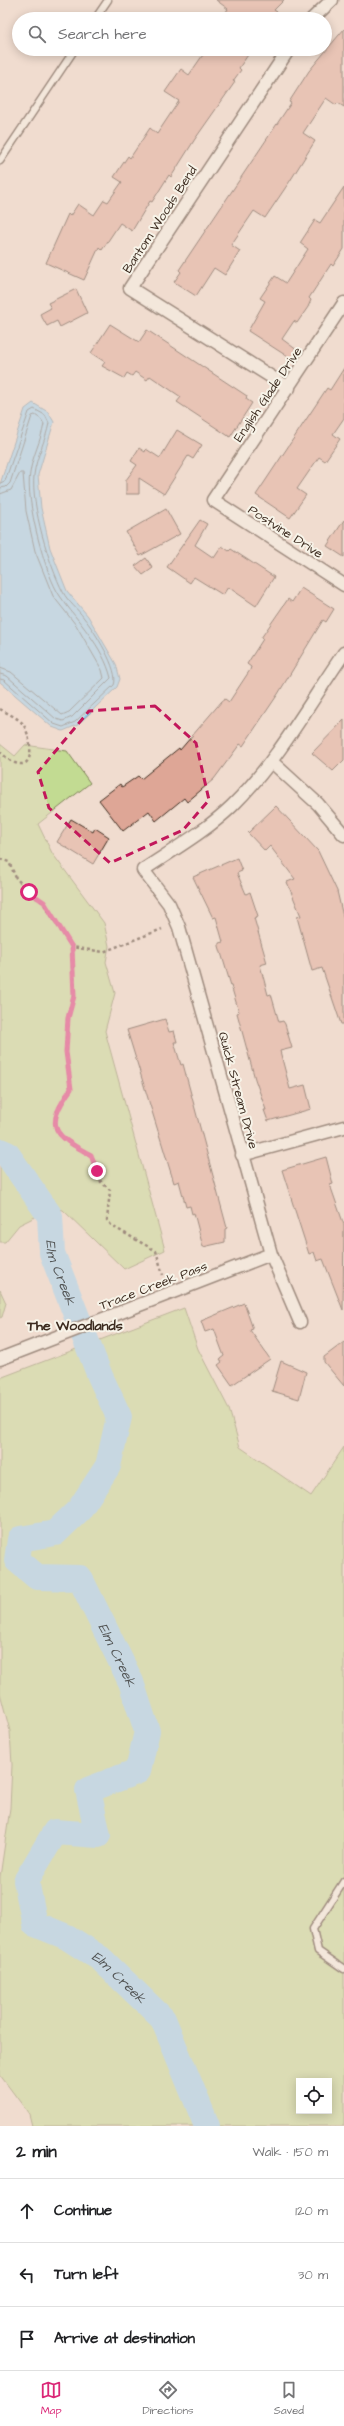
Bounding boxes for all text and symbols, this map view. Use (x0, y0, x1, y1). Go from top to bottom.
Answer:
search box (12, 12, 332, 56)
icon: search (26, 23, 48, 45)
text: Search here (58, 24, 147, 45)
street label: Bantom Woods Bend (118, 162, 202, 277)
street label: English Glade Drive (229, 344, 307, 446)
street label: Postvine Drive (244, 501, 326, 563)
route start (20, 883, 38, 901)
street label: Quick Stream Drive (214, 1030, 262, 1151)
route end (88, 1162, 106, 1180)
water label: Elm Creek (40, 1239, 81, 1309)
street label: Trace Creek Pass (97, 1257, 210, 1315)
district label: The Woodlands (26, 1316, 123, 1336)
water label: Elm Creek (93, 1620, 141, 1691)
water label: Elm Creek (88, 1947, 150, 2009)
map controls (296, 2078, 332, 2114)
button: locate (296, 2078, 332, 2114)
text: 2 min (16, 2140, 57, 2164)
text: Walk · 150 m (253, 2143, 328, 2161)
icon: ahead (16, 2200, 38, 2222)
text: Continue (54, 2200, 112, 2221)
text: 120 m (295, 2202, 328, 2220)
icon: left (16, 2264, 38, 2286)
text: Turn left (54, 2264, 118, 2285)
text: 30 m (298, 2266, 328, 2284)
icon: arrive (16, 2328, 38, 2350)
text: Arrive at destination (54, 2328, 195, 2349)
tab: Map (40, 2379, 62, 2418)
tab: Directions (142, 2379, 194, 2418)
tab: Saved (274, 2379, 304, 2418)

